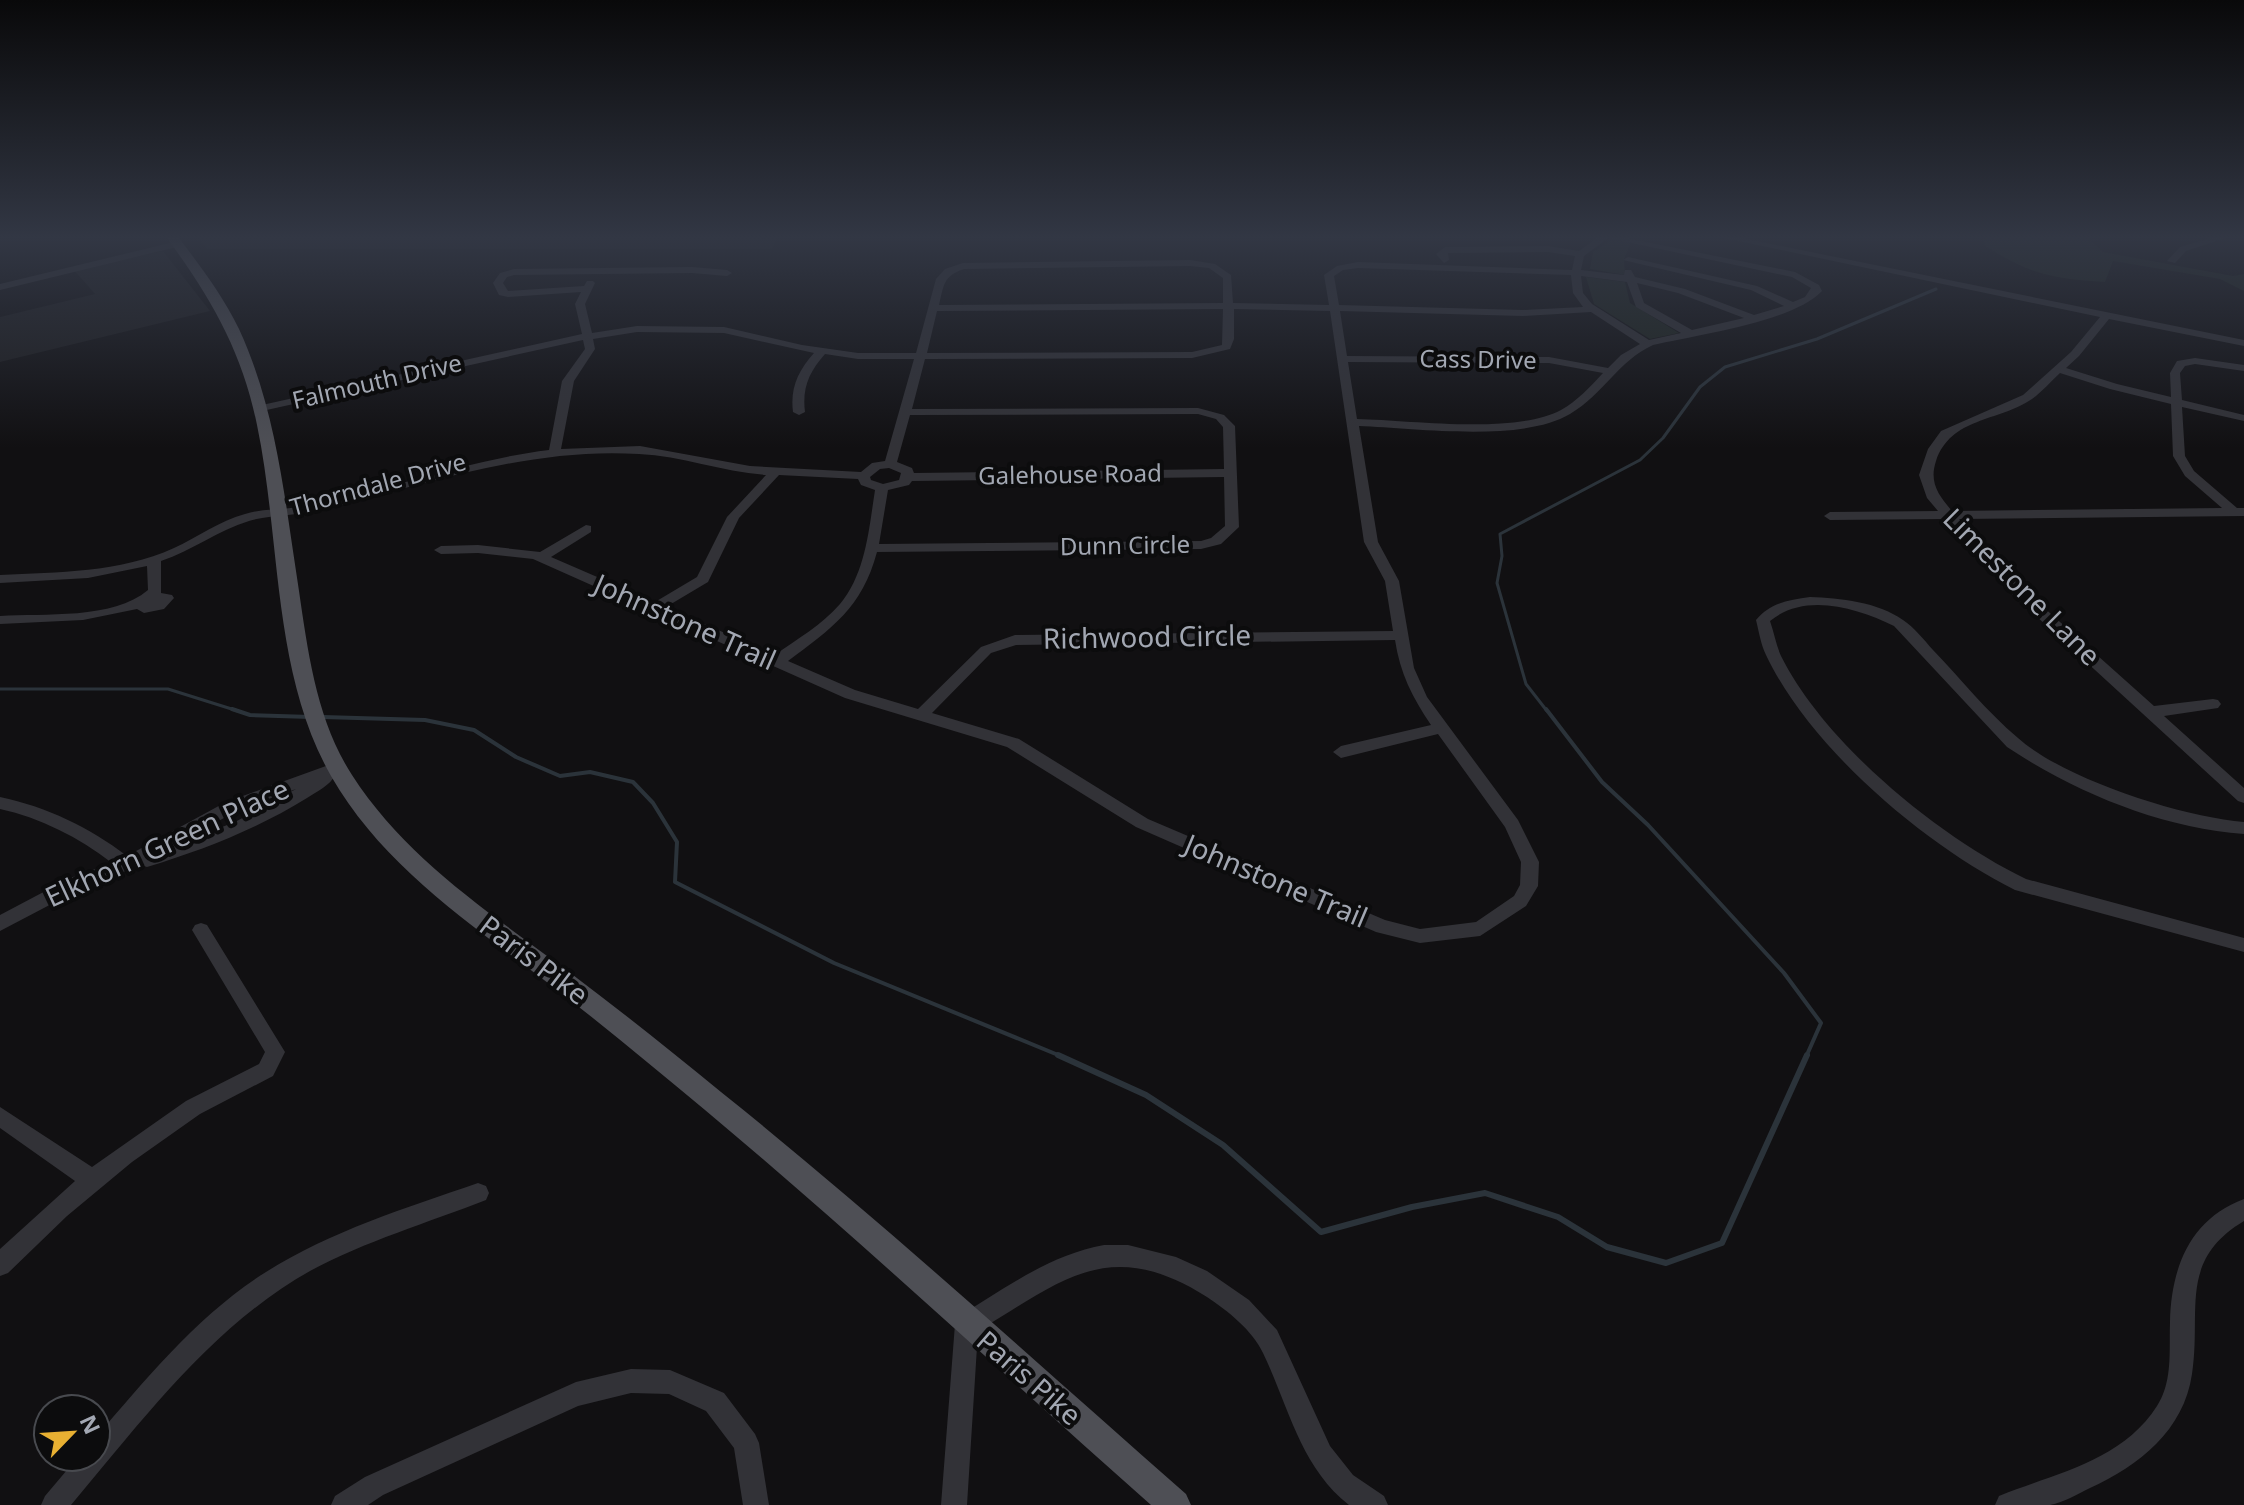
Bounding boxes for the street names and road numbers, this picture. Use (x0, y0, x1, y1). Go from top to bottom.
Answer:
street label: Cass Drive (1419, 341, 1537, 376)
street label: Falmouth Drive (289, 345, 465, 416)
street label: Thorndale Drive (286, 444, 469, 523)
street label: Galehouse Road (978, 455, 1162, 492)
street label: Limestone Lane (1936, 499, 2110, 673)
street label: Dunn Circle (1060, 527, 1190, 562)
street label: Johnstone Trail (586, 563, 782, 678)
street label: Richwood Circle (1043, 615, 1251, 657)
street label: Elkhorn Green Place (39, 769, 295, 915)
street label: Johnstone Trail (1176, 823, 1374, 936)
street label: Paris Pike (472, 906, 597, 1013)
street label: Paris Pike (969, 1321, 1090, 1433)

